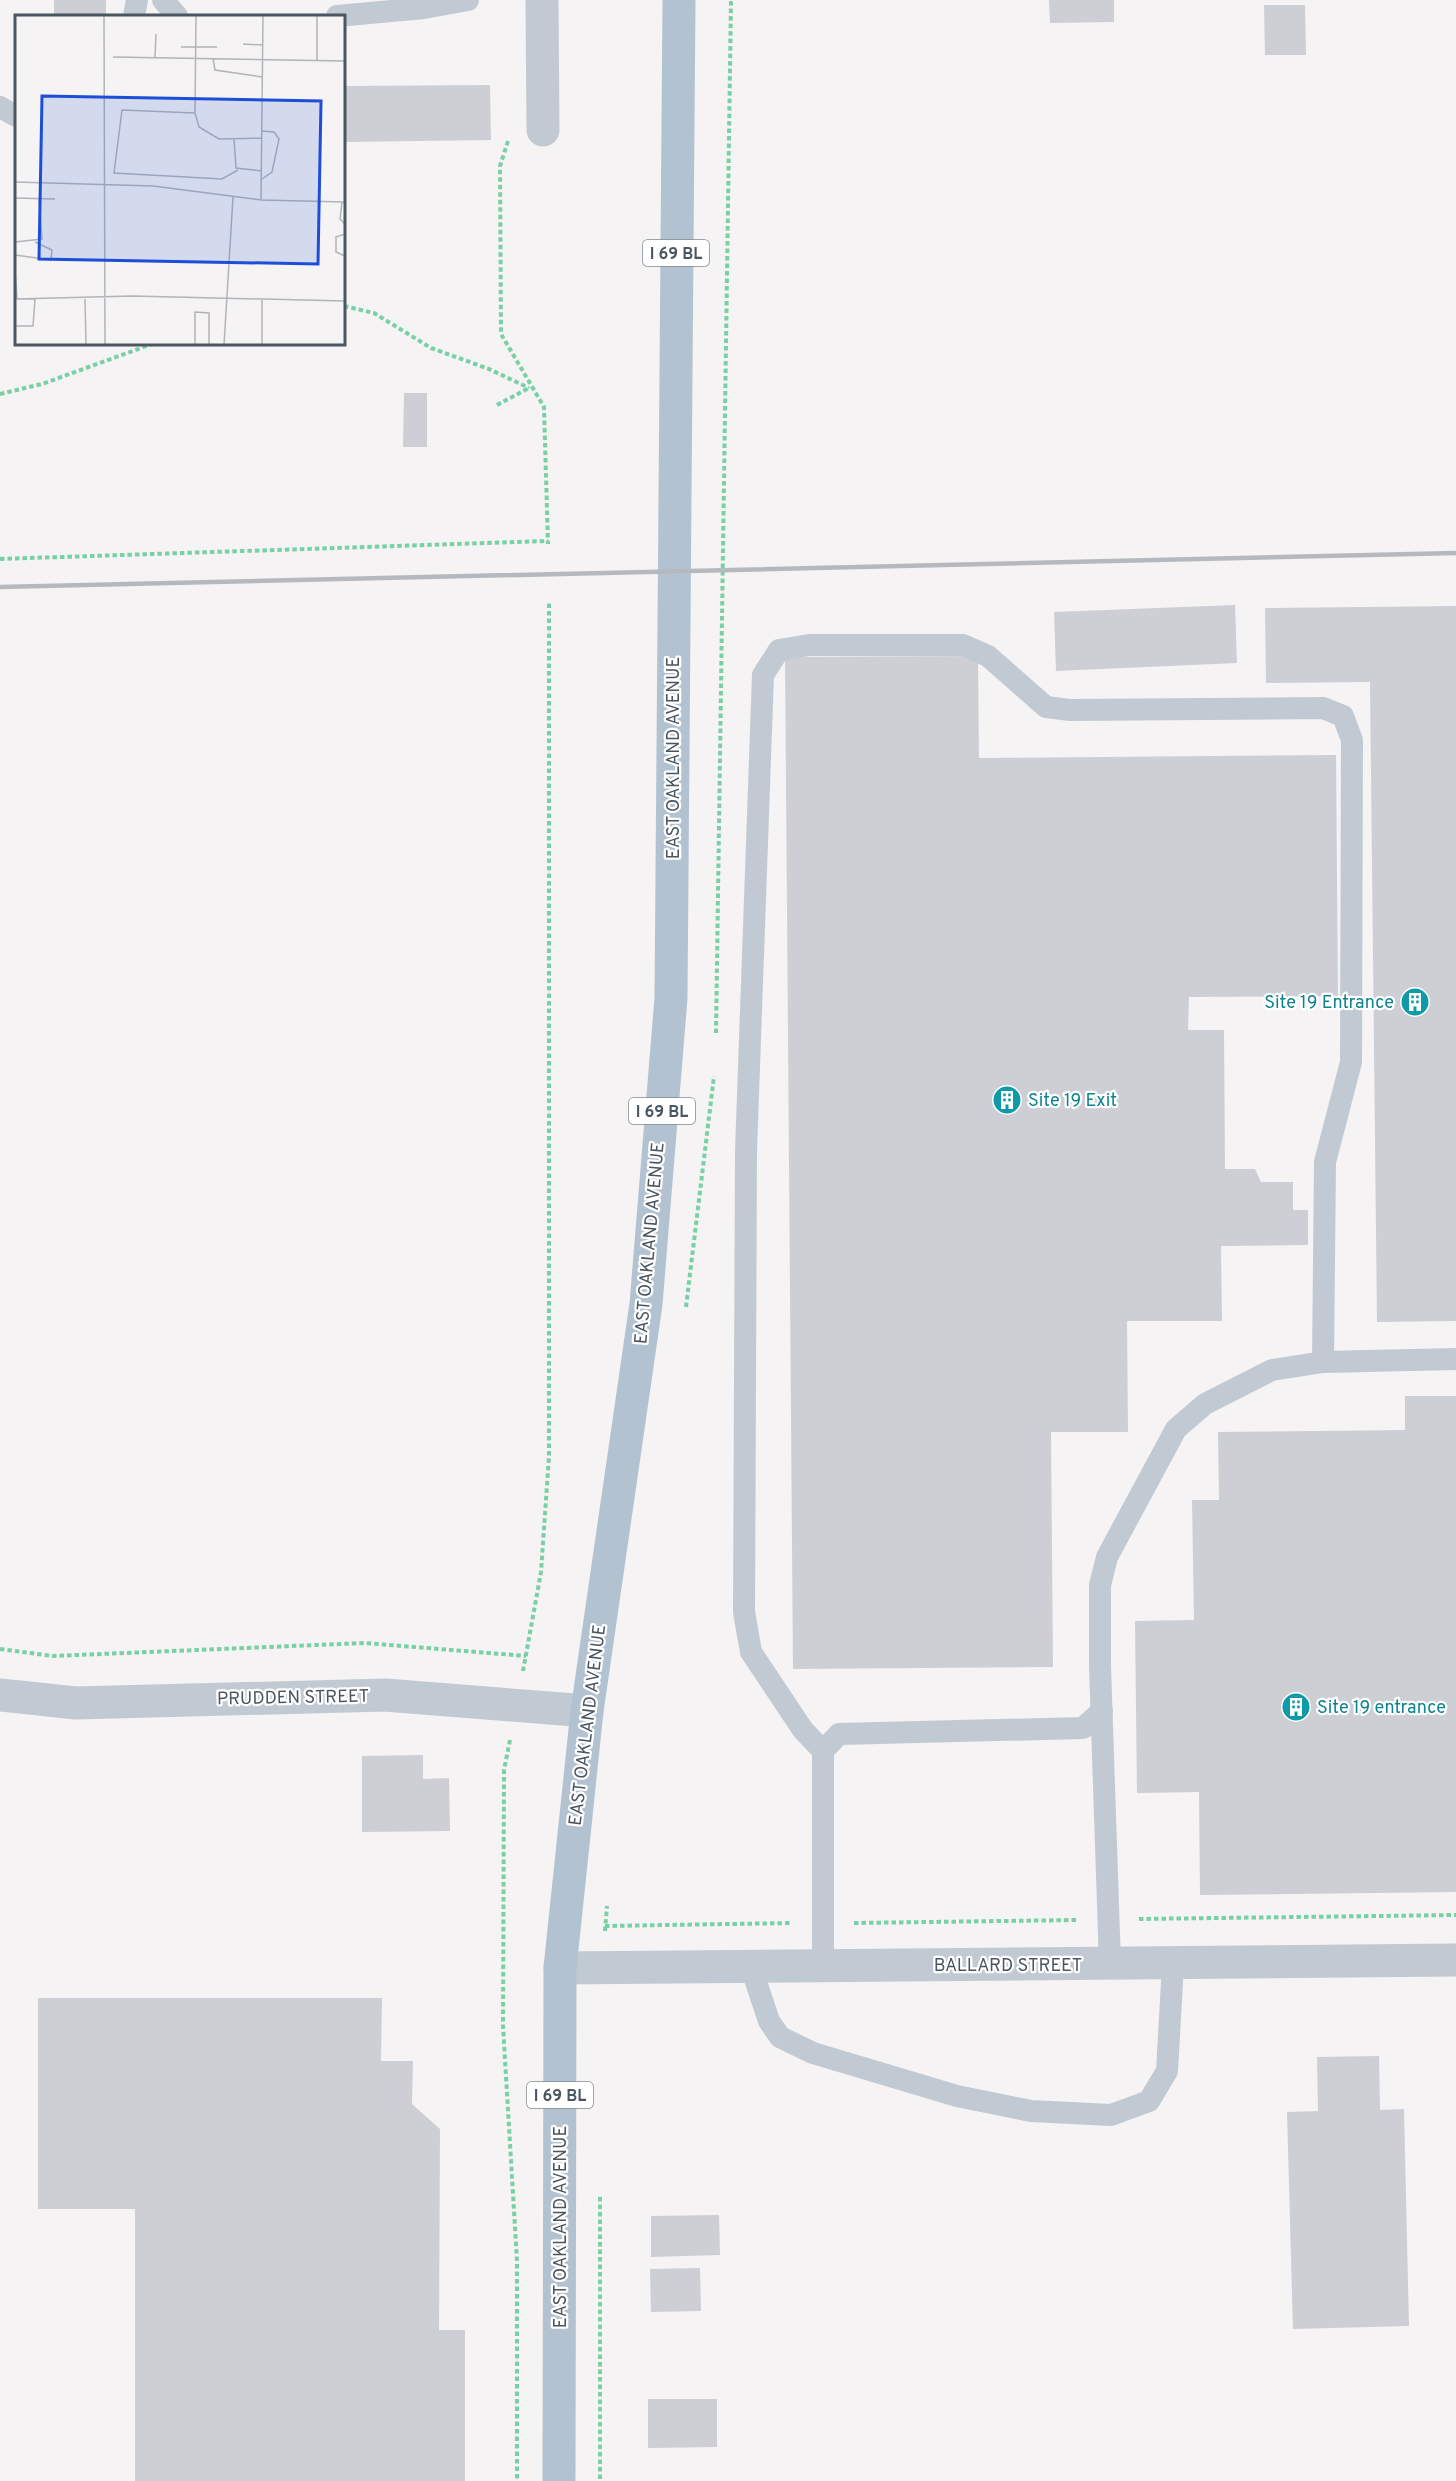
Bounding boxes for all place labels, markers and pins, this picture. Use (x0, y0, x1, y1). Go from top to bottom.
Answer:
building icon: Site 19 Entrance (1399, 986, 1431, 1018)
place label: Site 19 Entrance (1264, 992, 1394, 1015)
building icon: Site 19 Exit (991, 1084, 1023, 1116)
place label: Site 19 Exit (1028, 1090, 1117, 1113)
building icon: Site 19 entrance (1280, 1691, 1312, 1723)
place label: Site 19 entrance (1317, 1697, 1446, 1720)

